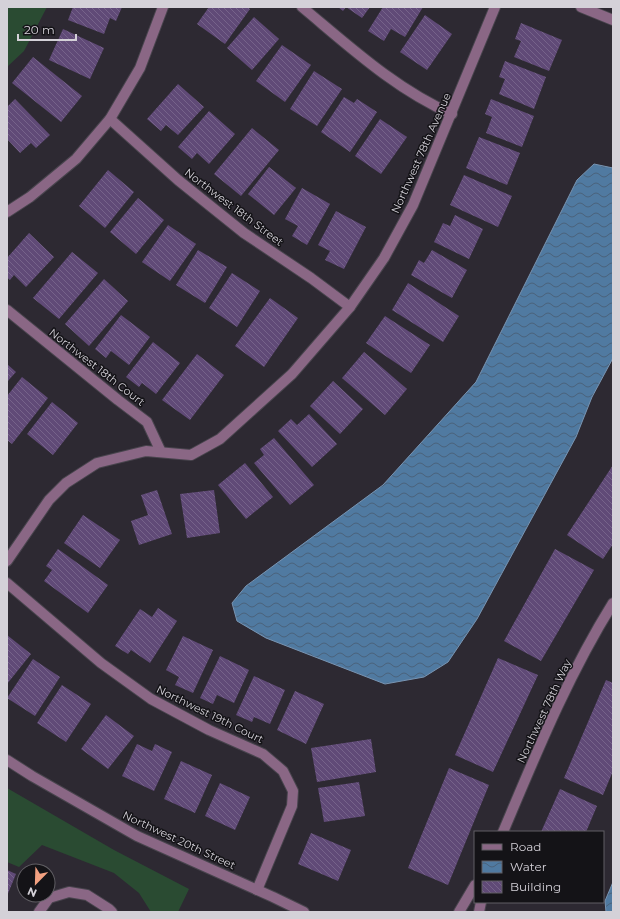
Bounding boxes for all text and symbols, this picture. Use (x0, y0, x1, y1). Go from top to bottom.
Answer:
scale bar (18, 16, 76, 42)
text: 20 m (24, 22, 55, 37)
street label: Northwest 78th Avenue (388, 90, 454, 216)
street label: Northwest 18th Street (182, 165, 287, 249)
street label: Northwest 18th Court (46, 325, 148, 409)
street label: Northwest 78th Way (514, 657, 574, 765)
street label: Northwest 19th Court (154, 682, 266, 746)
street label: Northwest 20th Street (120, 808, 238, 873)
legend (474, 831, 604, 903)
text: Road (510, 839, 541, 854)
text: Water (510, 859, 547, 874)
north arrow (16, 863, 56, 903)
text: Building (510, 879, 561, 894)
text: N (25, 884, 39, 900)

